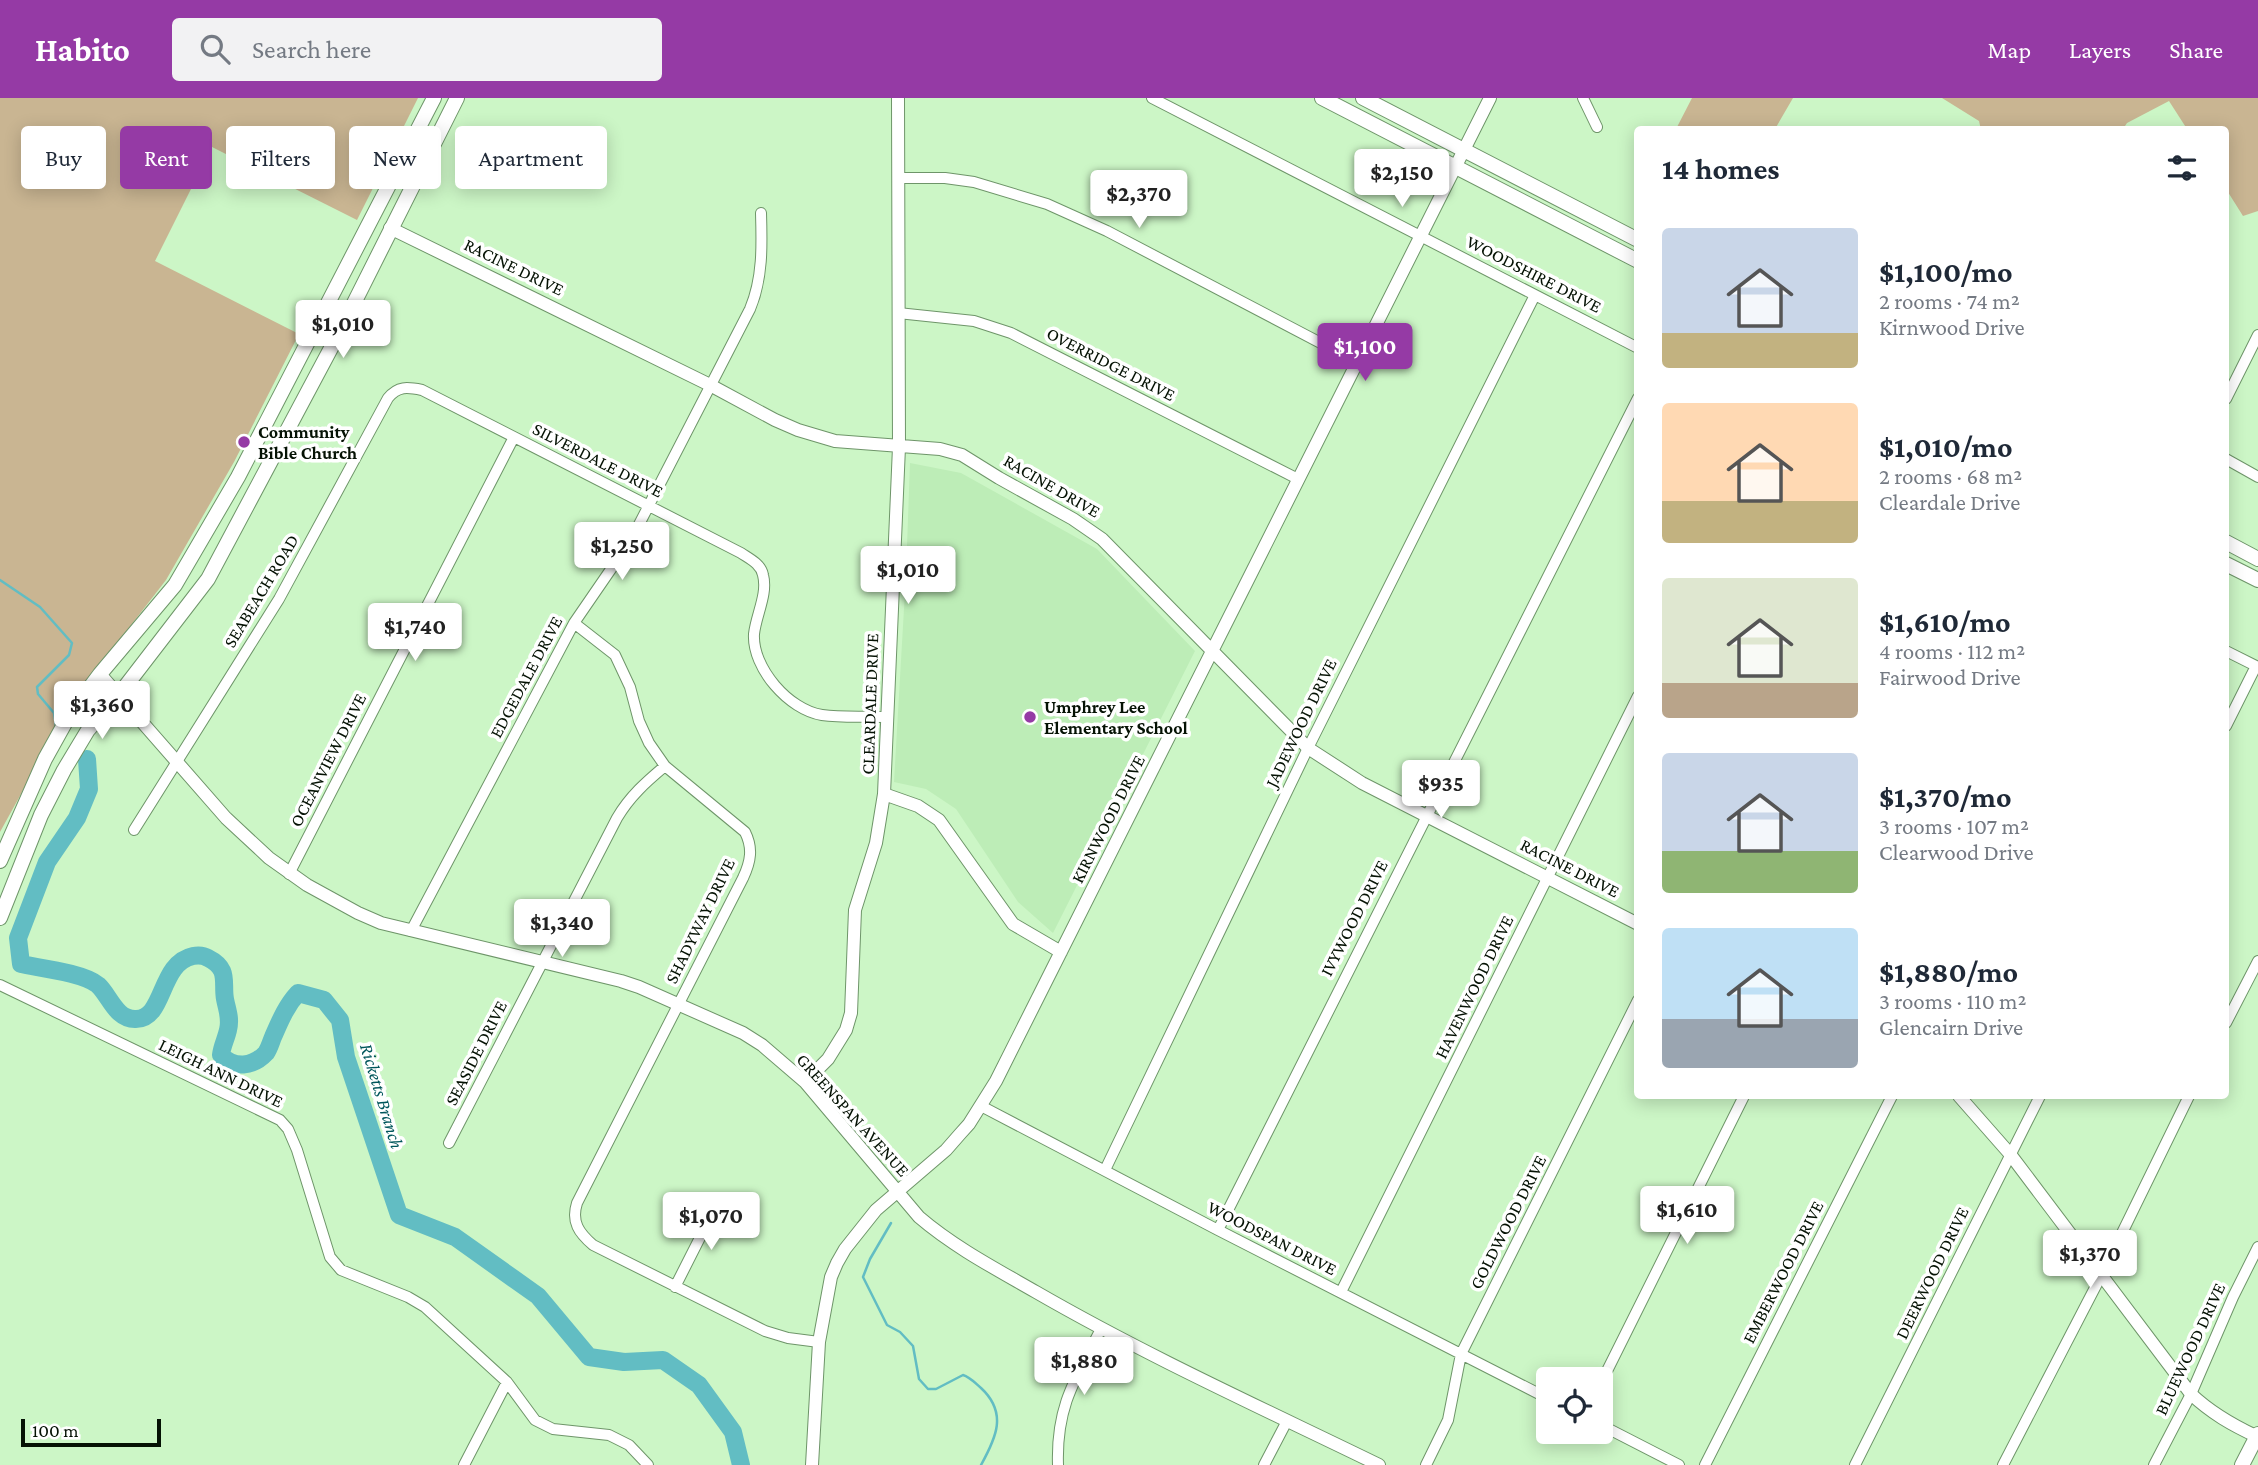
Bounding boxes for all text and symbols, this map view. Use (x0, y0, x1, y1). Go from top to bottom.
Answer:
search box (172, 18, 662, 81)
icon: search (196, 30, 234, 68)
text: Habito (35, 31, 130, 68)
text: Search here (252, 35, 371, 64)
text: Map (1987, 36, 2031, 63)
text: Layers (2069, 36, 2131, 63)
text: Share (2169, 36, 2223, 63)
chip: Buy (21, 126, 106, 189)
chip: Rent (120, 126, 212, 189)
chip: Filters (226, 126, 335, 189)
chip: New (349, 126, 441, 189)
chip: Apartment (455, 126, 607, 189)
icon: filters (2163, 149, 2201, 187)
pin: $2,150 (1345, 150, 1459, 209)
text: 14 homes (1662, 152, 1780, 185)
text: $2,150 (1370, 159, 1434, 185)
pin: $2,370 (1082, 170, 1196, 230)
text: $2,370 (1106, 180, 1172, 206)
street label: WOODSHIRE DRIVE (1463, 231, 1605, 317)
street label: RACINE DRIVE (461, 234, 567, 300)
text: $1,100/mo (1879, 255, 2013, 288)
icon: home (1718, 256, 1802, 340)
text: 2 rooms · 74 m² (1879, 288, 2020, 314)
pin: $1,010 (286, 300, 400, 360)
text: $1,010 (312, 310, 374, 336)
text: Kirnwood Drive (1879, 314, 2025, 340)
street label: OVERRIDGE DRIVE (1044, 323, 1179, 405)
pin: $1,100 (1308, 324, 1422, 383)
text: $1,100 (1333, 333, 1397, 359)
street label: SILVERDALE DRIVE (529, 418, 667, 502)
place label: Community Bible Church (258, 422, 358, 463)
text: $1,010/mo (1879, 430, 2013, 463)
icon: home (1718, 431, 1802, 515)
marker: Community Bible Church (236, 434, 252, 450)
street label: RACINE DRIVE (1000, 450, 1104, 522)
text: 2 rooms · 68 m² (1879, 463, 2022, 489)
text: Cleardale Drive (1879, 489, 2020, 515)
pin: $1,250 (565, 522, 679, 582)
street label: SEABEACH ROAD (219, 531, 303, 651)
text: $1,250 (590, 532, 654, 558)
pin: $1,010 (851, 546, 965, 606)
text: $1,010 (877, 556, 939, 582)
pin: $1,740 (358, 603, 472, 663)
text: $1,610/mo (1879, 605, 2011, 638)
icon: home (1718, 606, 1802, 690)
text: $1,740 (384, 613, 446, 639)
street label: EDGEDALE DRIVE (486, 613, 567, 741)
street label: CLEARDALE DRIVE (858, 633, 882, 775)
text: 4 rooms · 112 m² (1879, 638, 2025, 664)
street label: JADEWOOD DRIVE (1260, 655, 1341, 792)
text: Fairwood Drive (1879, 664, 2021, 690)
pin: $1,360 (45, 682, 159, 741)
street label: OCEANVIEW DRIVE (286, 690, 370, 830)
text: $1,360 (70, 691, 134, 717)
place label: Umphrey Lee Elementary School (1044, 697, 1188, 738)
marker: Umphrey Lee Elementary School (1022, 709, 1038, 725)
street label: KIRNWOOD DRIVE (1067, 752, 1149, 886)
pin: $935 (1400, 760, 1482, 820)
text: $935 (1418, 770, 1464, 796)
text: $1,370/mo (1879, 780, 2012, 813)
icon: home (1718, 781, 1802, 865)
text: 3 rooms · 107 m² (1879, 813, 2029, 839)
street label: RACINE DRIVE (1517, 835, 1623, 902)
text: Clearwood Drive (1879, 839, 2034, 865)
street label: SHADYWAY DRIVE (661, 855, 739, 987)
street label: IVYWOOD DRIVE (1316, 856, 1392, 979)
pin: $1,340 (505, 900, 619, 959)
text: $1,340 (530, 909, 594, 935)
street label: HAVENWOOD DRIVE (1431, 912, 1517, 1062)
text: $1,880/mo (1879, 955, 2018, 988)
icon: home (1718, 956, 1802, 1040)
text: 3 rooms · 110 m² (1879, 988, 2026, 1014)
street label: SEASIDE DRIVE (441, 997, 511, 1109)
text: Glencairn Drive (1879, 1014, 2023, 1040)
street label: LEIGH ANN DRIVE (156, 1034, 286, 1112)
water label: Ricketts Branch (356, 1041, 408, 1151)
street label: GREENSPAN AVENUE (793, 1049, 914, 1181)
street label: GOLDWOOD DRIVE (1466, 1152, 1550, 1292)
pin: $1,610 (1630, 1186, 1744, 1246)
pin: $1,070 (654, 1192, 768, 1252)
text: $1,610 (1656, 1196, 1718, 1222)
street label: WOODSPAN DRIVE (1204, 1197, 1340, 1279)
street label: EMBERWOOD DRIVE (1738, 1197, 1828, 1347)
text: $1,070 (679, 1202, 743, 1228)
street label: DEERWOOD DRIVE (1891, 1204, 1973, 1342)
pin: $1,370 (2033, 1230, 2147, 1290)
text: $1,370 (2059, 1240, 2121, 1266)
street label: BLUEWOOD DRIVE (2151, 1280, 2229, 1418)
pin: $1,880 (1027, 1338, 1141, 1397)
text: $1,880 (1050, 1347, 1118, 1373)
map controls (1536, 1367, 1613, 1444)
button: locate (1536, 1367, 1613, 1444)
scale bar (21, 1416, 161, 1448)
text: 100 m (32, 1420, 79, 1441)

